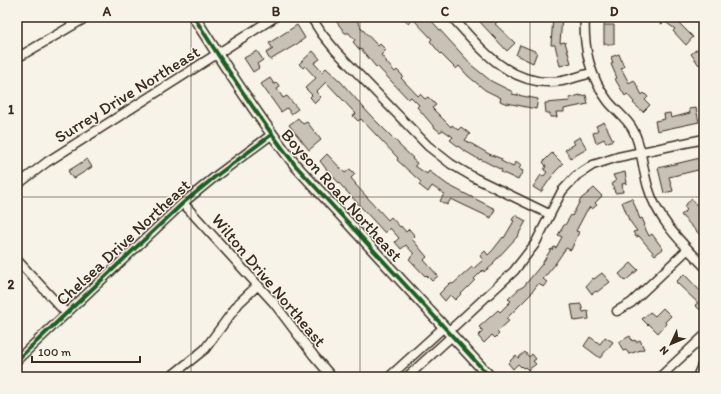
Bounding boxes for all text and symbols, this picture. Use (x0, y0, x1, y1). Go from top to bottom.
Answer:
text: A (102, 4, 112, 19)
text: B (272, 4, 281, 19)
text: C (441, 4, 450, 19)
text: D (610, 4, 619, 19)
street label: Surrey Drive Northeast (51, 41, 203, 147)
text: 1 (8, 102, 14, 117)
street label: Boyson Road Northeast (277, 125, 407, 265)
street label: Chelsea Drive Northeast (52, 175, 194, 309)
street label: Wilton Drive Northeast (208, 209, 330, 351)
text: 2 (8, 277, 15, 292)
north arrow (651, 324, 691, 364)
scale bar (32, 338, 140, 364)
text: N (657, 343, 671, 358)
text: 100 m (38, 345, 71, 359)

